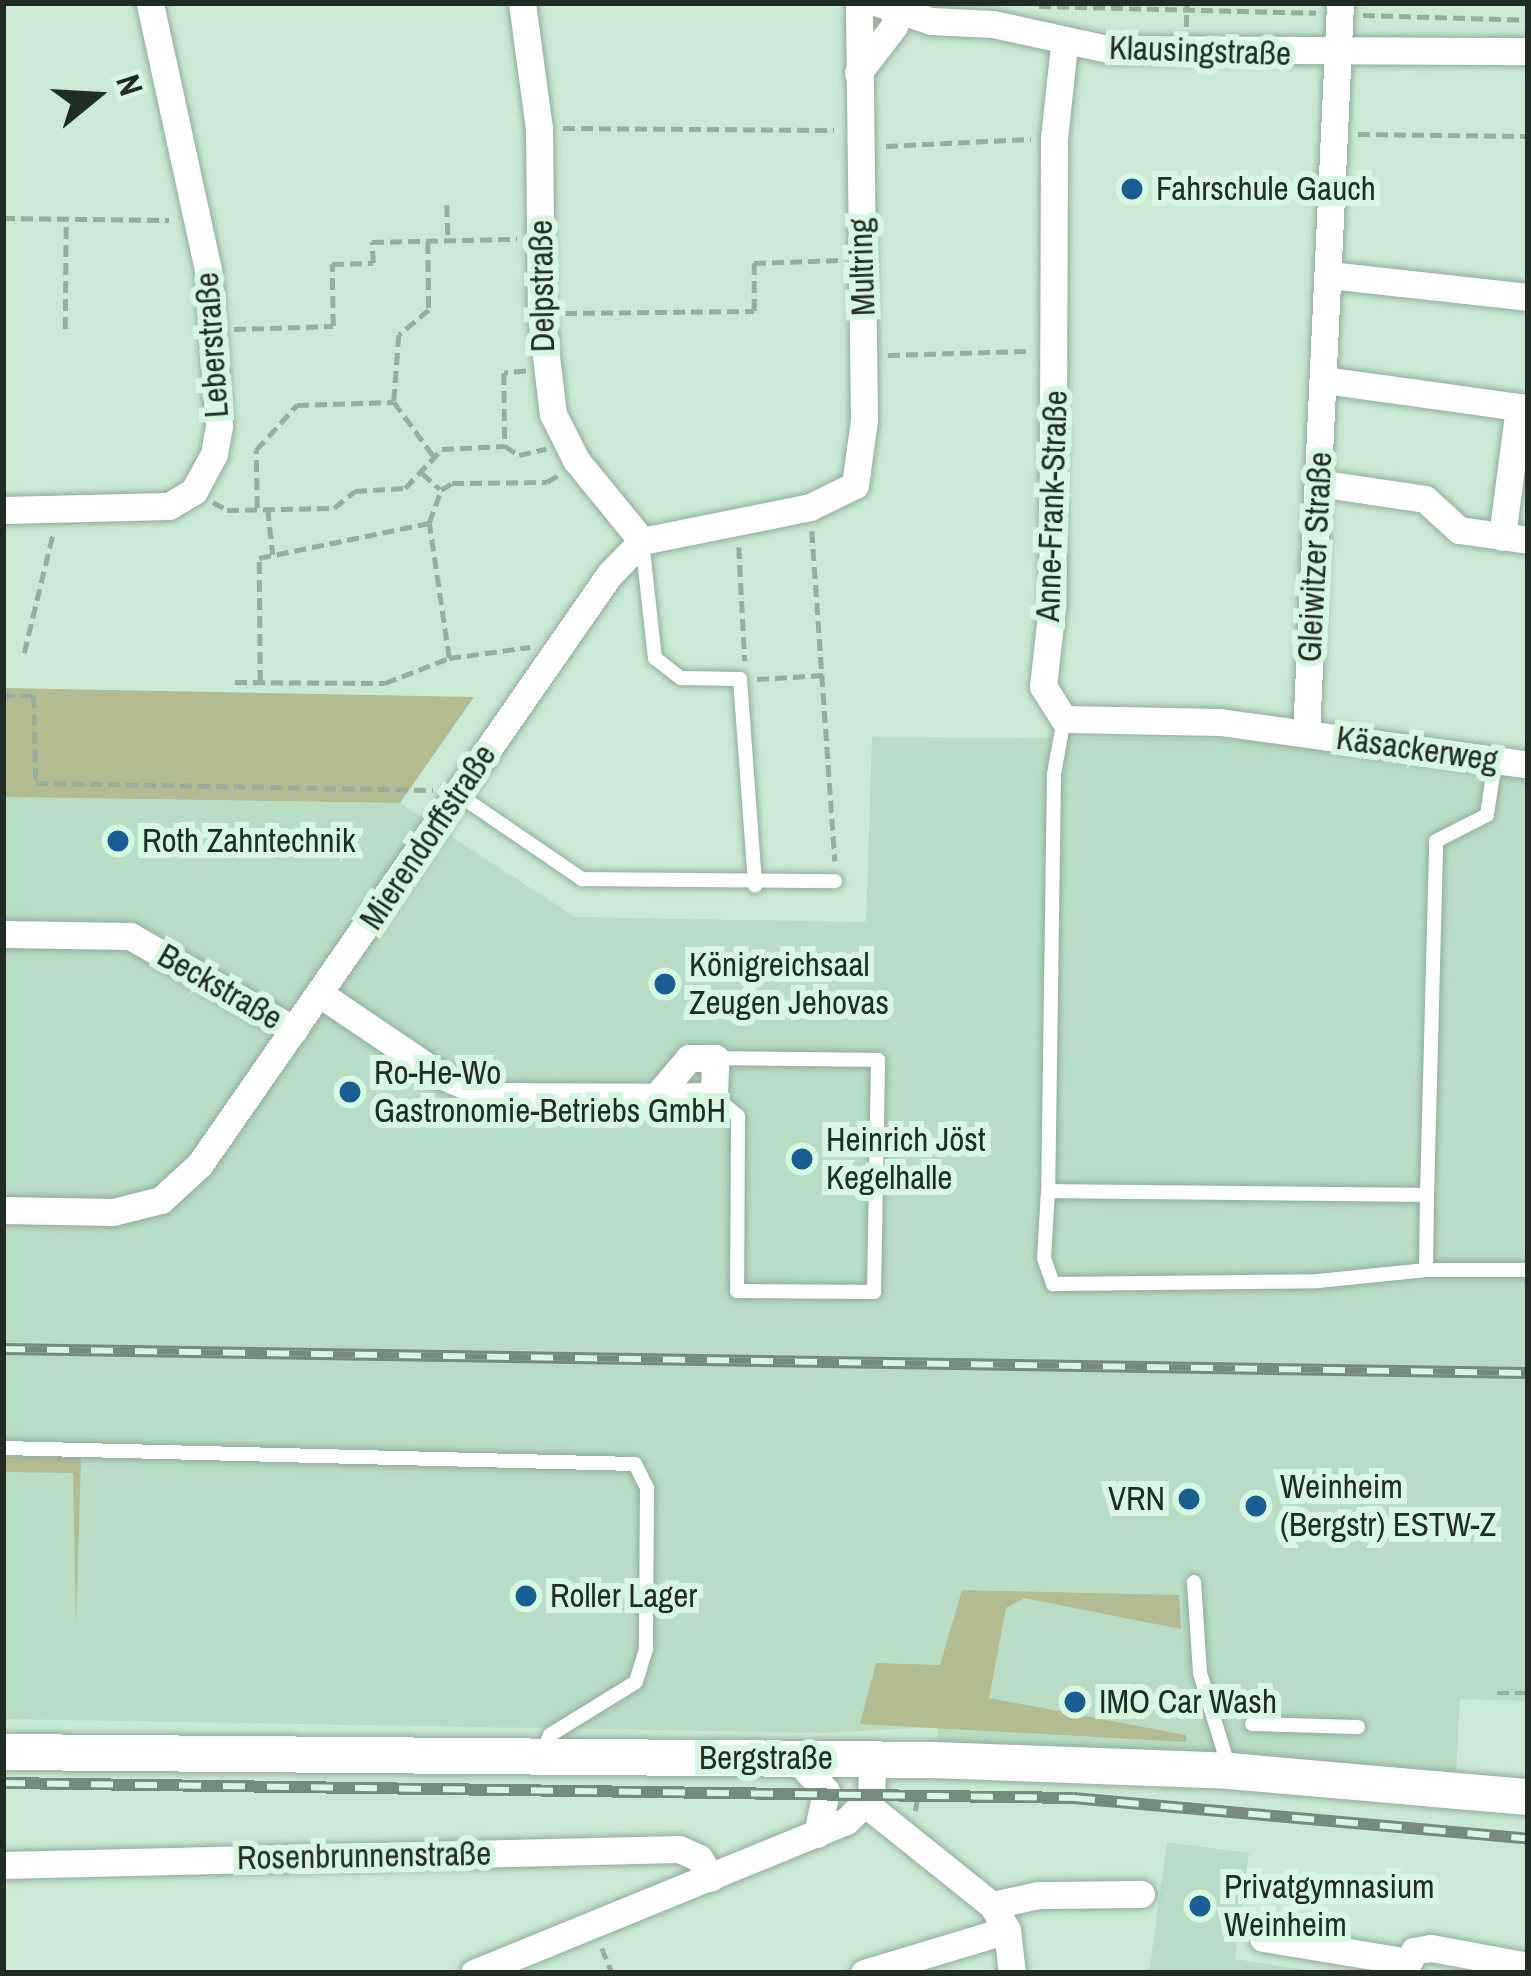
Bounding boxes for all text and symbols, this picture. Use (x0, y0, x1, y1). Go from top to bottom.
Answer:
street label: Klausingstraße (1108, 28, 1292, 74)
north arrow (36, 36, 156, 156)
text: N (106, 69, 154, 101)
place label: Fahrschule Gauch (1156, 169, 1376, 209)
marker: Fahrschule Gauch (1119, 176, 1145, 202)
street label: Multring (841, 217, 883, 317)
street label: Delpstraße (521, 219, 563, 353)
street label: Leberstraße (187, 271, 237, 419)
street label: Anne-Frank-Straße (1028, 390, 1076, 622)
street label: Gleiwitzer Straße (1290, 451, 1340, 663)
street label: Käsackerweg (1334, 718, 1500, 780)
street label: Mierendorffstraße (352, 737, 504, 937)
place label: Roth Zahntechnik (142, 821, 356, 861)
marker: Roth Zahntechnik (105, 828, 131, 854)
street label: Beckstraße (151, 936, 289, 1038)
place label: Königreichsaal Zeugen Jehovas (689, 945, 889, 1023)
marker: Königreichsaal Zeugen Jehovas (652, 971, 678, 997)
place label: Ro-He-Wo Gastronomie-Betriebs GmbH (374, 1053, 726, 1131)
marker: Ro-He-Wo Gastronomie-Betriebs GmbH (337, 1079, 363, 1105)
place label: Heinrich Jöst Kegelhalle (826, 1120, 985, 1198)
marker: Heinrich Jöst Kegelhalle (789, 1146, 815, 1172)
place label: Weinheim (Bergstr) ESTW-Z (1280, 1467, 1496, 1545)
place label: VRN (1108, 1479, 1165, 1519)
marker: VRN (1176, 1486, 1202, 1512)
marker: Weinheim (Bergstr) ESTW-Z (1243, 1493, 1269, 1519)
place label: Roller Lager (550, 1576, 697, 1616)
marker: Roller Lager (513, 1583, 539, 1609)
place label: IMO Car Wash (1099, 1682, 1277, 1722)
marker: IMO Car Wash (1062, 1689, 1088, 1715)
street label: Bergstraße (699, 1738, 833, 1778)
street label: Rosenbrunnenstraße (237, 1834, 491, 1878)
place label: Privatgymnasium Weinheim (1224, 1867, 1435, 1945)
marker: Privatgymnasium Weinheim (1187, 1893, 1213, 1919)

